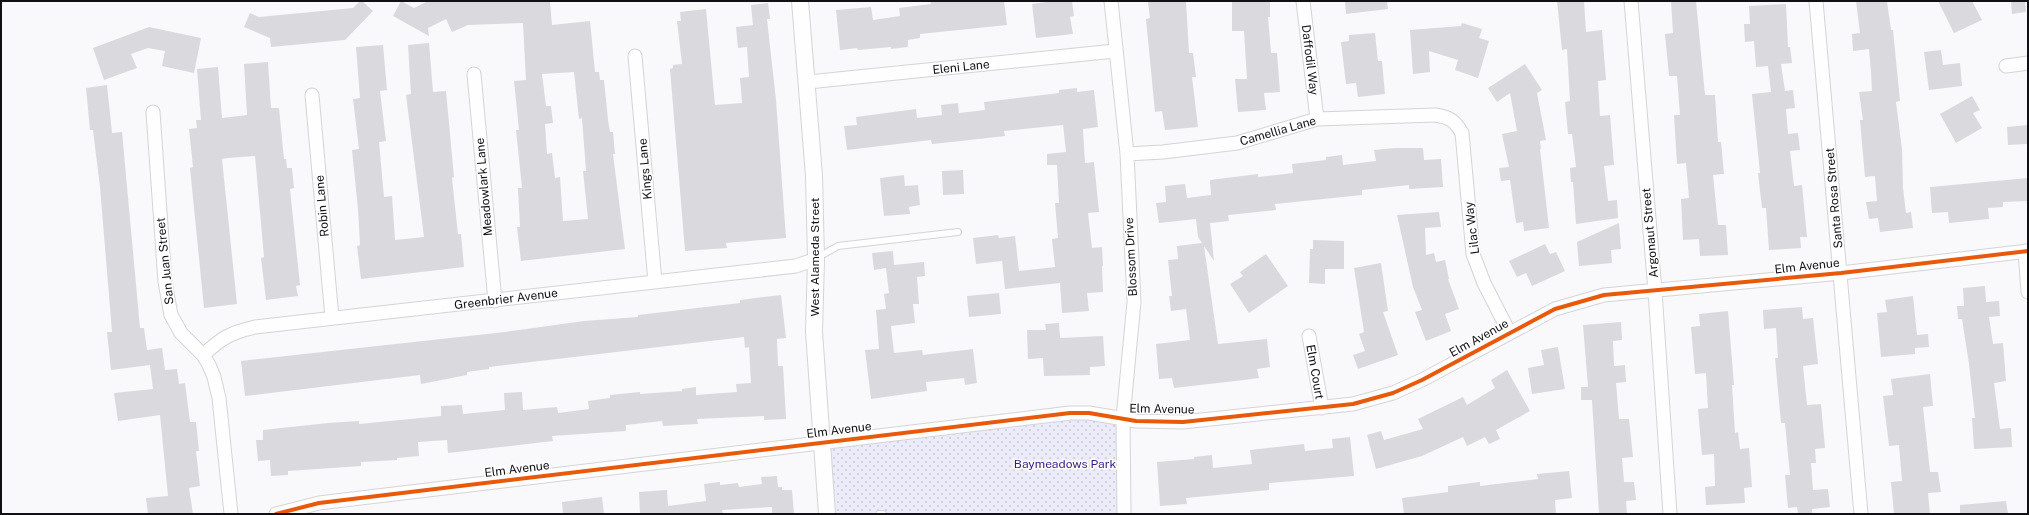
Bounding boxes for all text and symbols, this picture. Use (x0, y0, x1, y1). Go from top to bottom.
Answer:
street label: Daffodil Way (1299, 24, 1321, 97)
street label: Eleni Lane (932, 57, 990, 77)
street label: Camellia Lane (1238, 113, 1318, 149)
street label: Meadowlark Lane (473, 137, 495, 237)
street label: Kings Lane (635, 138, 655, 200)
street label: Santa Rosa Street (1823, 147, 1845, 249)
street label: Robin Lane (312, 174, 332, 237)
street label: Argonaut Street (1639, 187, 1661, 279)
street label: West Alameda Street (808, 197, 822, 316)
street label: Lilac Way (1462, 200, 1482, 255)
street label: San Juan Street (153, 216, 177, 305)
street label: Blossom Drive (1122, 217, 1140, 297)
street label: Elm Avenue (1774, 256, 1840, 276)
street label: Greenbrier Avenue (453, 286, 559, 312)
street label: Elm Avenue (1447, 316, 1511, 360)
street label: Elm Court (1303, 344, 1327, 401)
street label: Elm Avenue (1129, 401, 1195, 417)
street label: Elm Avenue (806, 419, 872, 441)
park label: Baymeadows Park (1014, 457, 1116, 471)
street label: Elm Avenue (484, 458, 550, 480)

